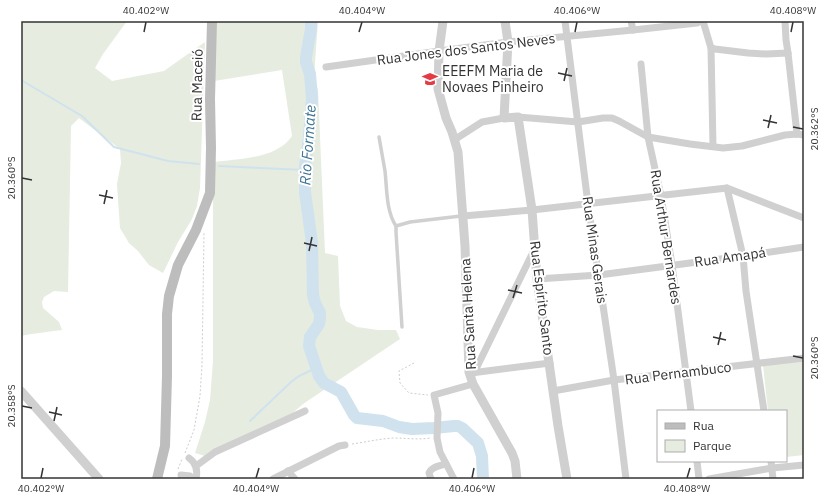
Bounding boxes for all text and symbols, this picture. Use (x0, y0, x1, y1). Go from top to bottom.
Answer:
text: 40.402°W (123, 4, 169, 17)
text: 40.404°W (339, 4, 385, 17)
text: 40.406°W (554, 4, 600, 17)
text: 40.408°W (770, 4, 816, 17)
street label: Rua Jones dos Santos Neves (376, 29, 556, 69)
street label: Rua Maceió (187, 48, 207, 121)
place label: EEEFM Maria de Novaes Pinheiro (442, 62, 544, 96)
school or university icon: EEEFM Maria de Novaes Pinheiro (421, 70, 439, 88)
water label: Rio Formate (295, 104, 320, 186)
text: 20.362°S (808, 107, 821, 151)
text: 20.360°S (5, 156, 18, 200)
street label: Rua Arthur Bernardes (646, 168, 686, 306)
street label: Rua Minas Gerais (579, 195, 611, 305)
street label: Rua Espírito Santo (526, 240, 558, 356)
street label: Rua Amapá (693, 243, 767, 271)
street label: Rua Santa Helena (456, 257, 480, 370)
text: 20.360°S (808, 336, 821, 380)
street label: Rua Pernambuco (624, 358, 732, 388)
text: 20.358°S (5, 384, 18, 428)
legend (657, 410, 787, 462)
text: Rua (693, 418, 714, 433)
text: Parque (693, 438, 732, 453)
text: 40.402°W (18, 482, 64, 495)
text: 40.404°W (233, 482, 279, 495)
text: 40.406°W (449, 482, 495, 495)
text: 40.408°W (664, 482, 710, 495)

